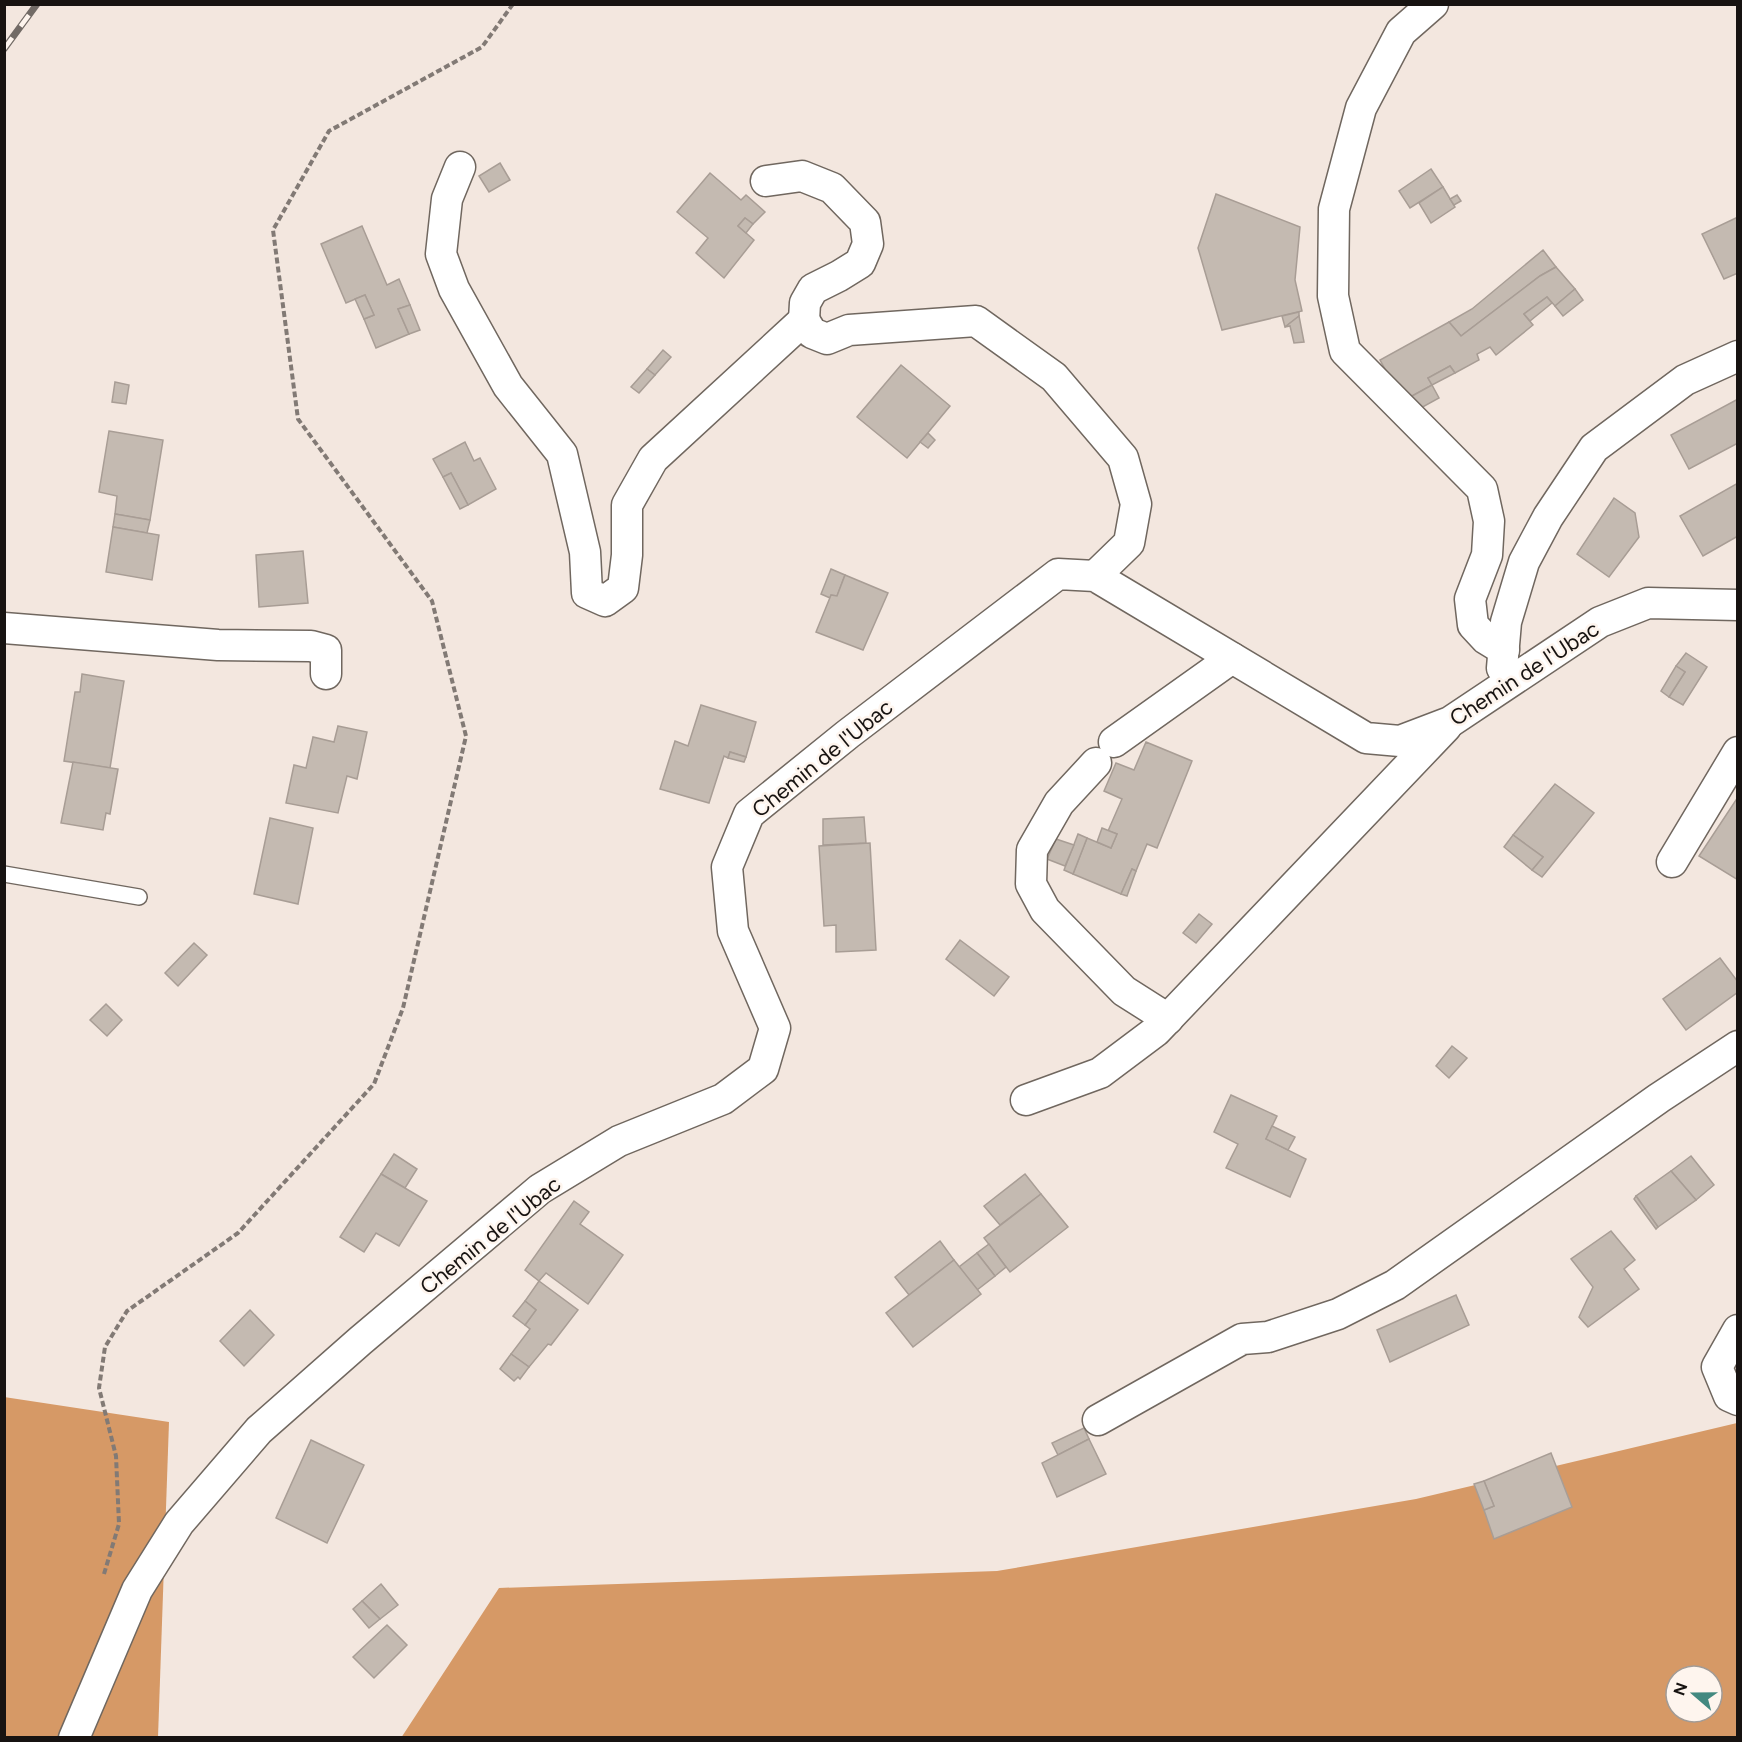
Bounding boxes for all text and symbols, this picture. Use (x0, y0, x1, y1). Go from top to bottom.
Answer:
street label: Chemin de l'Ubac (1444, 615, 1604, 732)
street label: Chemin de l'Ubac (747, 693, 898, 823)
street label: Chemin de l'Ubac (415, 1170, 566, 1300)
north arrow (1664, 1664, 1724, 1724)
text: N (1669, 1680, 1691, 1698)

